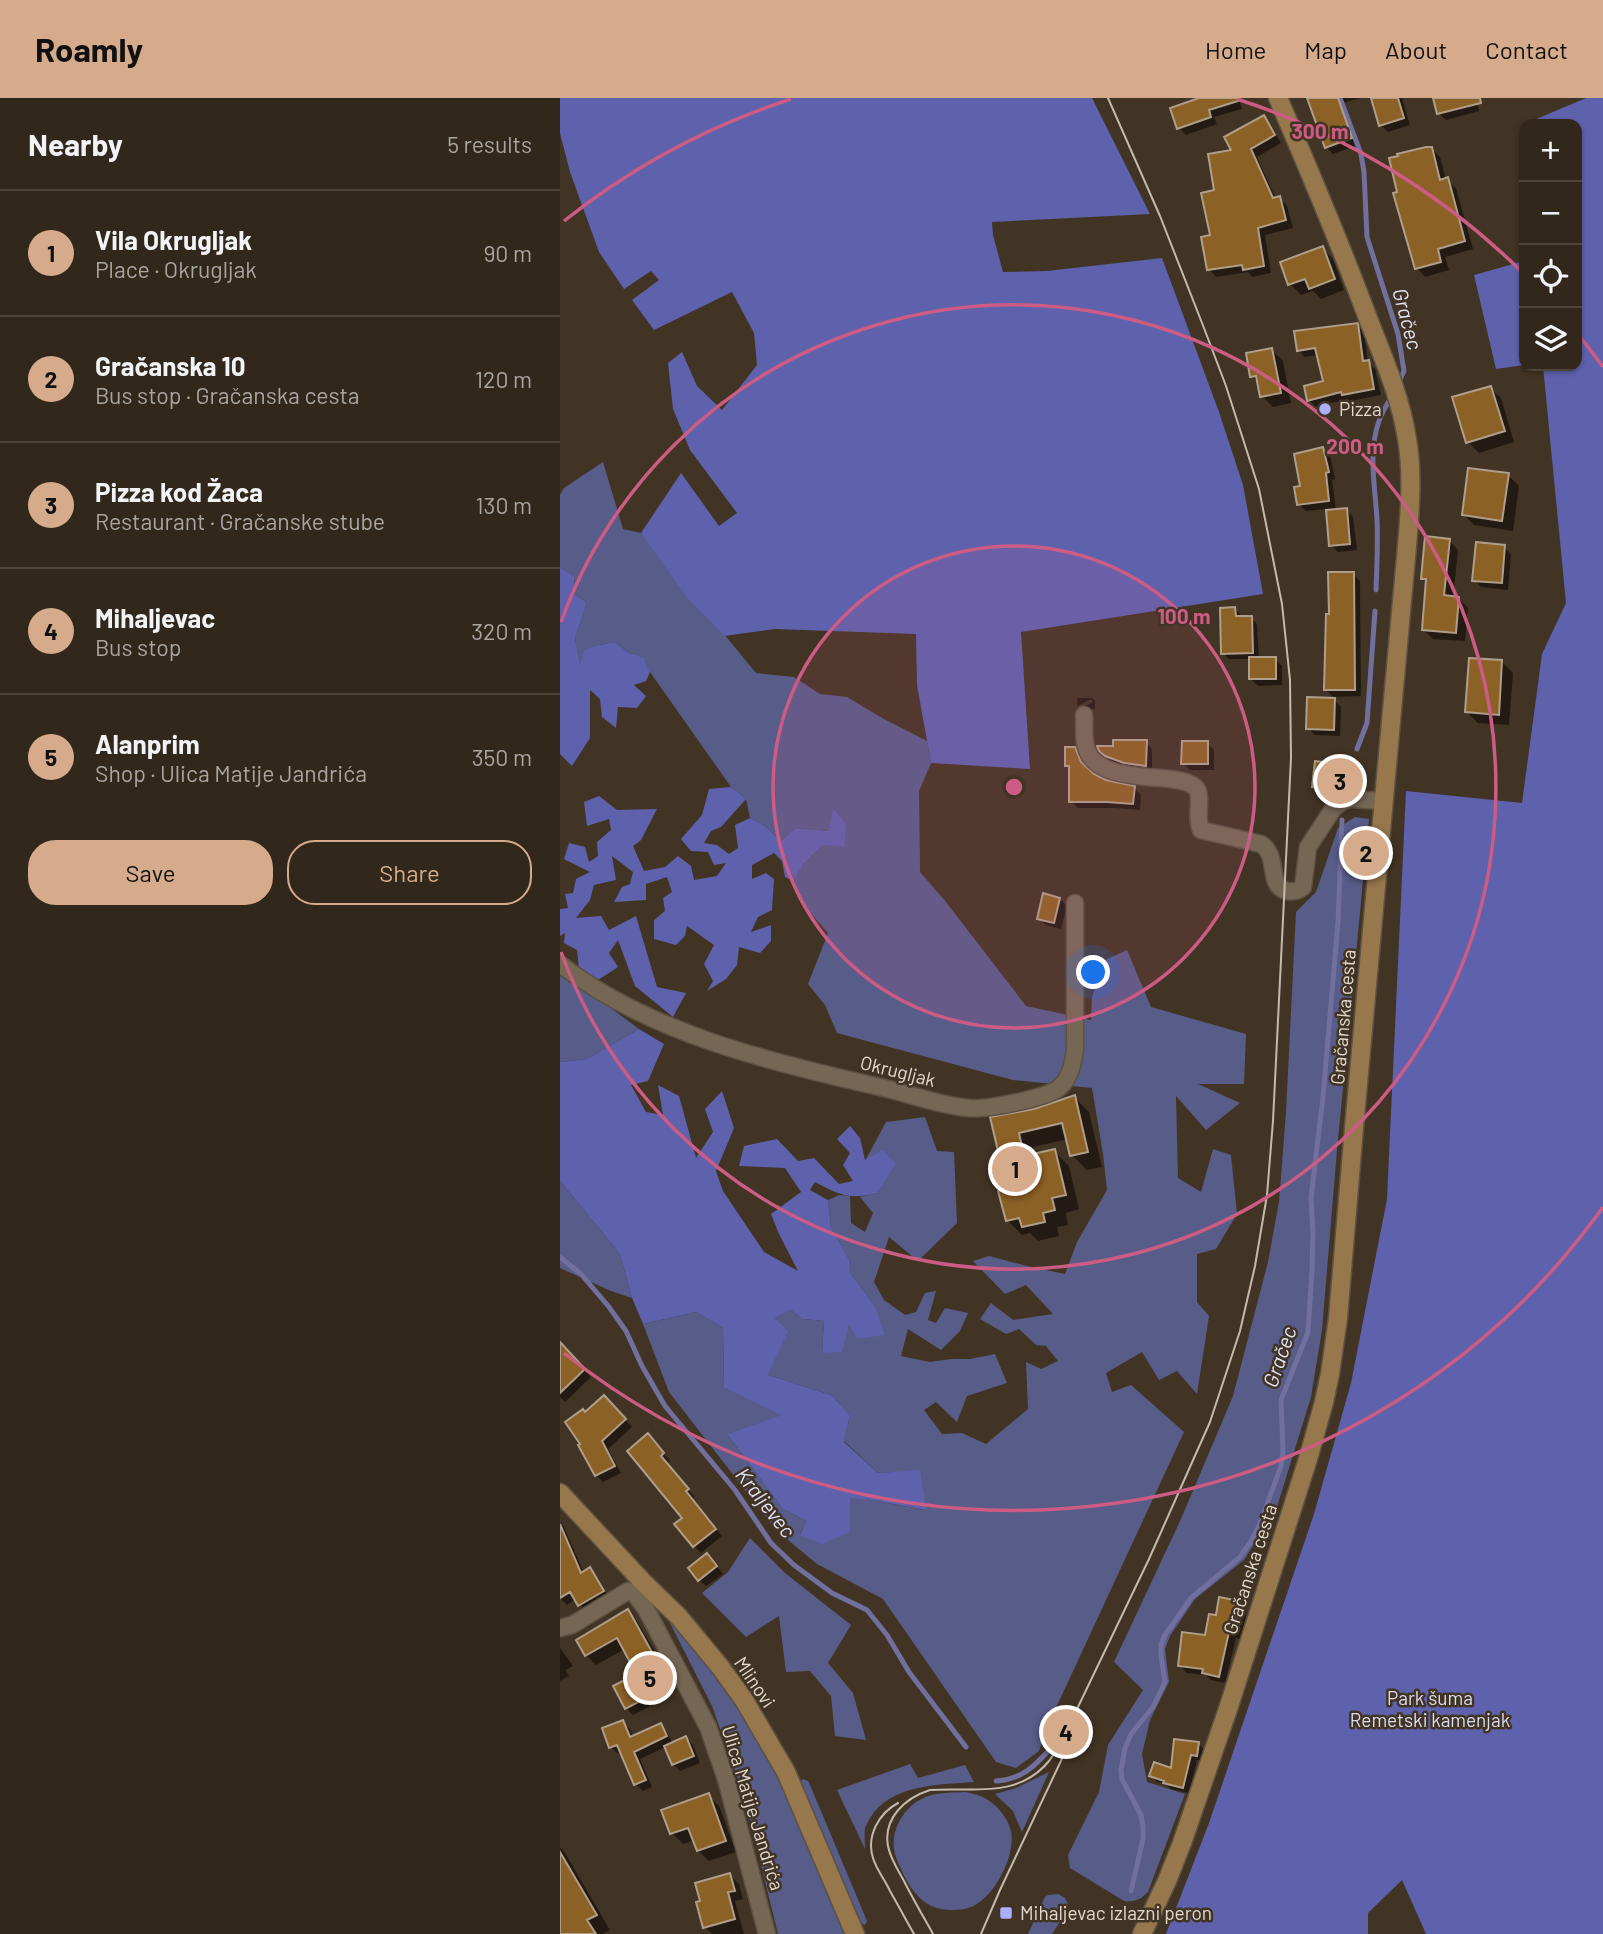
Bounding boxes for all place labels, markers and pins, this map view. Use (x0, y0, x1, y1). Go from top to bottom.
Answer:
place label: Pizza (1339, 397, 1382, 420)
marker: Pizza (1317, 401, 1333, 417)
pin: 3 (1317, 755, 1363, 807)
centre of rings (1002, 775, 1026, 799)
pin: 2 (1343, 827, 1389, 879)
pin: 1 (992, 1143, 1038, 1195)
pin: 5 (627, 1652, 673, 1704)
pin: 4 (1043, 1706, 1089, 1758)
place label: Mihaljevac izlazni peron (1020, 1901, 1212, 1924)
marker: Mihaljevac izlazni peron (998, 1905, 1014, 1921)

